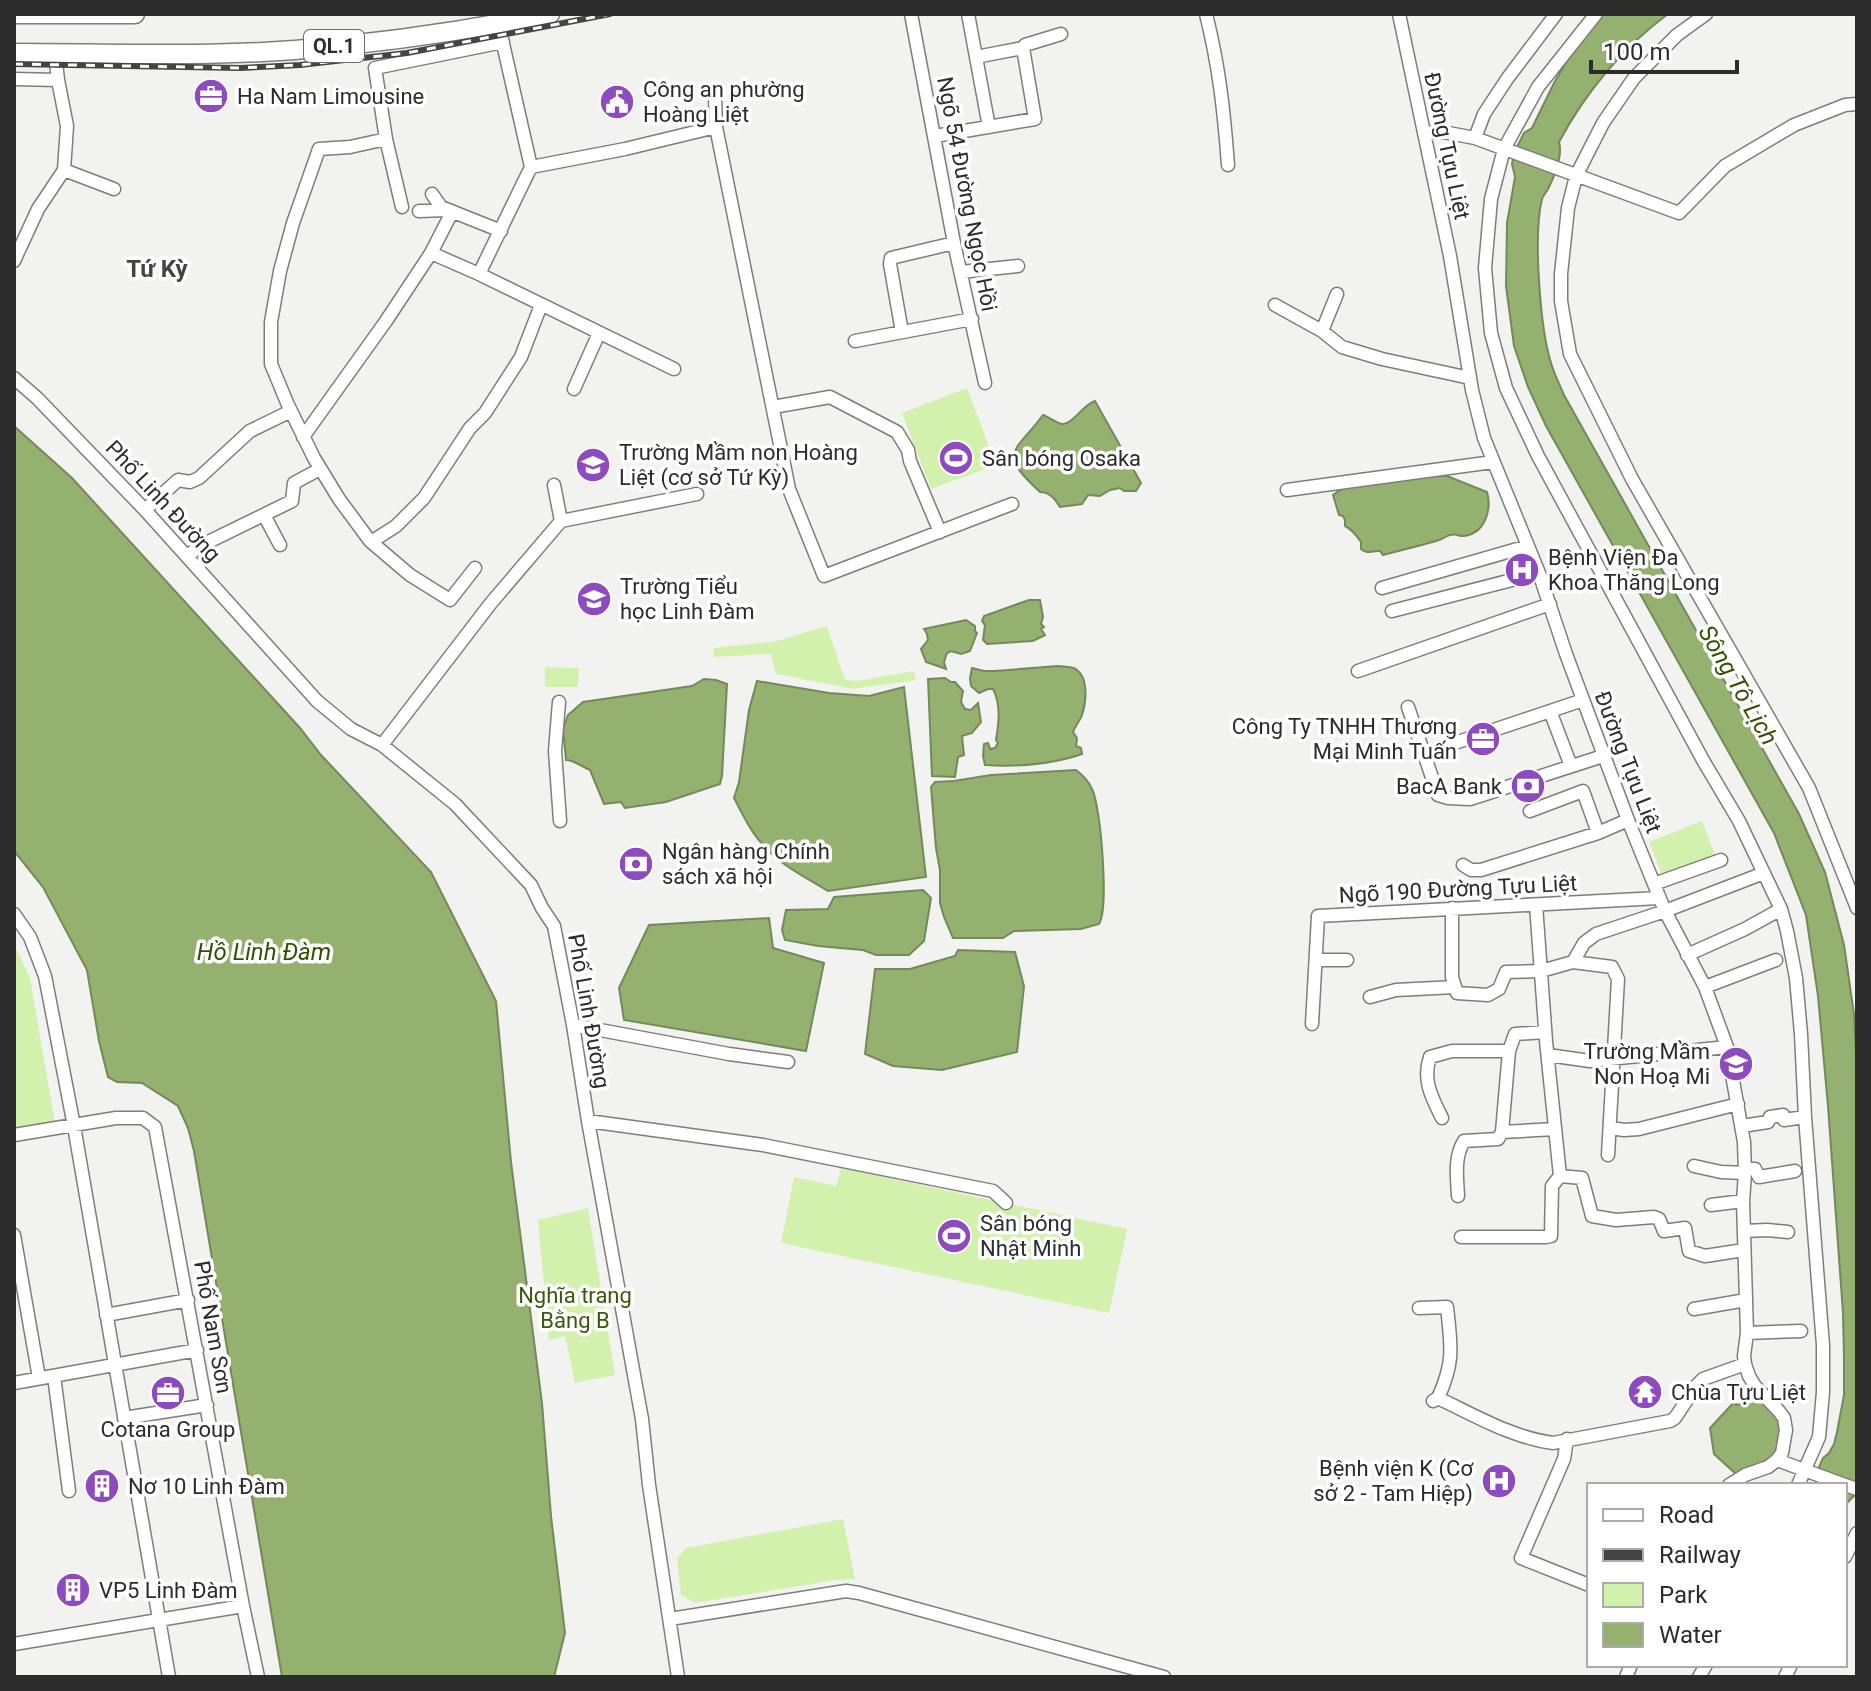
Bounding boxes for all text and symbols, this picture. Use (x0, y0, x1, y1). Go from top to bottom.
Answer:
scale bar (1591, 24, 1737, 74)
road number: QL.1 (304, 30, 364, 62)
text: 100 m (1603, 38, 1670, 66)
street label: Đường Tựu Liệt (1419, 70, 1475, 222)
street label: Ngõ 54 Đường Ngọc Hồi (932, 75, 1002, 313)
office icon: Ha Nam Limousine (192, 77, 230, 115)
place label: Công an phường Hoàng Liệt (643, 77, 805, 127)
public building icon: Công an phường Hoàng Liệt (598, 83, 636, 121)
place label: Ha Nam Limousine (237, 84, 424, 109)
district label: Tứ Kỳ (126, 255, 189, 283)
street label: Phố Linh Đường (101, 435, 225, 567)
sports icon: Sân bóng Osaka (937, 439, 975, 477)
place label: Trường Mầm non Hoàng Liệt (cơ sở Tứ Kỳ) (619, 440, 858, 491)
school or university icon: Trường Mầm non Hoàng Liệt (cơ sở Tứ Kỳ) (574, 446, 612, 484)
place label: Sân bóng Osaka (982, 446, 1141, 471)
place label: Bệnh Viện Đa Khoa Thăng Long (1548, 545, 1720, 595)
hospital icon: Bệnh Viện Đa Khoa Thăng Long (1503, 551, 1541, 589)
place label: Trường Tiểu học Linh Đàm (620, 574, 755, 624)
school or university icon: Trường Tiểu học Linh Đàm (575, 580, 613, 618)
water label: Sông Tô Lịch (1692, 620, 1784, 750)
street label: Đường Tựu Liệt (1589, 688, 1667, 836)
place label: Công Ty TNHH Thương Mại Minh Tuấn (1232, 714, 1457, 764)
office icon: Công Ty TNHH Thương Mại Minh Tuấn (1464, 720, 1502, 758)
bank icon: BacA Bank (1509, 767, 1547, 805)
place label: BacA Bank (1396, 774, 1503, 799)
place label: Ngân hàng Chính sách xã hội (662, 839, 830, 889)
bank icon: Ngân hàng Chính sách xã hội (617, 845, 655, 883)
street label: Ngõ 190 Đường Tựu Liệt (1338, 870, 1578, 908)
street label: Phố Linh Đường (563, 932, 615, 1090)
water label: Hồ Linh Đàm (197, 938, 331, 966)
place label: Trường Mầm Non Hoạ Mi (1584, 1039, 1710, 1089)
school or university icon: Trường Mầm Non Hoạ Mi (1717, 1045, 1755, 1083)
place label: Sân bóng Nhật Minh (980, 1211, 1081, 1261)
sports icon: Sân bóng Nhật Minh (935, 1217, 973, 1255)
street label: Phố Nam Sơn (189, 1259, 237, 1395)
park label: Nghĩa trang Bằng B (518, 1283, 632, 1333)
temple icon: Chùa Tựu Liệt (1626, 1373, 1664, 1411)
office icon: Cotana Group (149, 1374, 187, 1412)
place label: Chùa Tựu Liệt (1671, 1380, 1806, 1405)
place label: Cotana Group (101, 1417, 235, 1442)
place label: Bệnh viện K (Cơ sở 2 - Tam Hiệp) (1313, 1456, 1473, 1507)
hospital icon: Bệnh viện K (Cơ sở 2 - Tam Hiệp) (1480, 1462, 1518, 1500)
building icon: Nơ 10 Linh Đàm (83, 1467, 121, 1505)
place label: Nơ 10 Linh Đàm (128, 1474, 285, 1499)
legend (1587, 1483, 1847, 1667)
text: Road (1659, 1501, 1714, 1529)
text: Railway (1659, 1541, 1741, 1569)
building icon: VP5 Linh Đàm (54, 1571, 92, 1609)
place label: VP5 Linh Đàm (99, 1578, 238, 1603)
text: Park (1659, 1581, 1708, 1609)
text: Water (1659, 1621, 1722, 1649)

